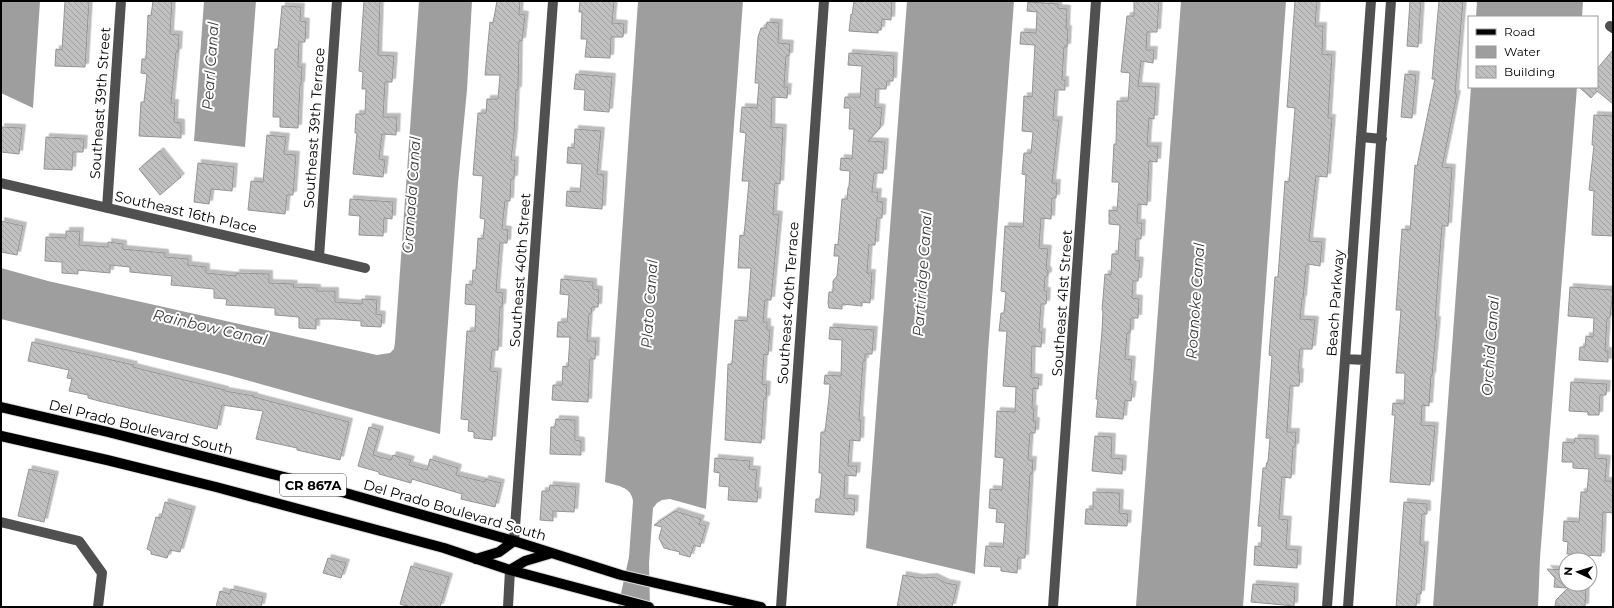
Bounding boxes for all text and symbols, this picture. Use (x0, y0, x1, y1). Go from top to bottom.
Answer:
legend (1468, 16, 1598, 88)
water label: Pearl Canal (197, 21, 223, 111)
text: Road (1504, 24, 1535, 39)
street label: Southeast 39th Street (86, 26, 114, 180)
text: Water (1504, 44, 1541, 59)
street label: Southeast 39th Terrace (299, 47, 329, 209)
text: Building (1504, 64, 1555, 79)
water label: Granada Canal (397, 136, 425, 254)
street label: Southeast 16th Place (113, 187, 259, 237)
street label: Southeast 40th Street (506, 192, 534, 348)
water label: Partiridge Canal (908, 211, 936, 337)
street label: Southeast 40th Terrace (773, 221, 803, 385)
street label: Southeast 41st Street (1048, 229, 1076, 377)
water label: Roanoke Canal (1181, 242, 1209, 360)
street label: Beach Parkway (1322, 249, 1348, 357)
water label: Plato Canal (636, 259, 662, 349)
water label: Orchid Canal (1477, 295, 1503, 397)
water label: Rainbow Canal (151, 305, 269, 349)
street label: Del Prado Boulevard South (47, 395, 235, 459)
road number: CR 867A (280, 474, 346, 496)
street label: Del Prado Boulevard South (361, 475, 549, 545)
north arrow (1558, 552, 1598, 592)
text: N (1561, 566, 1575, 576)

